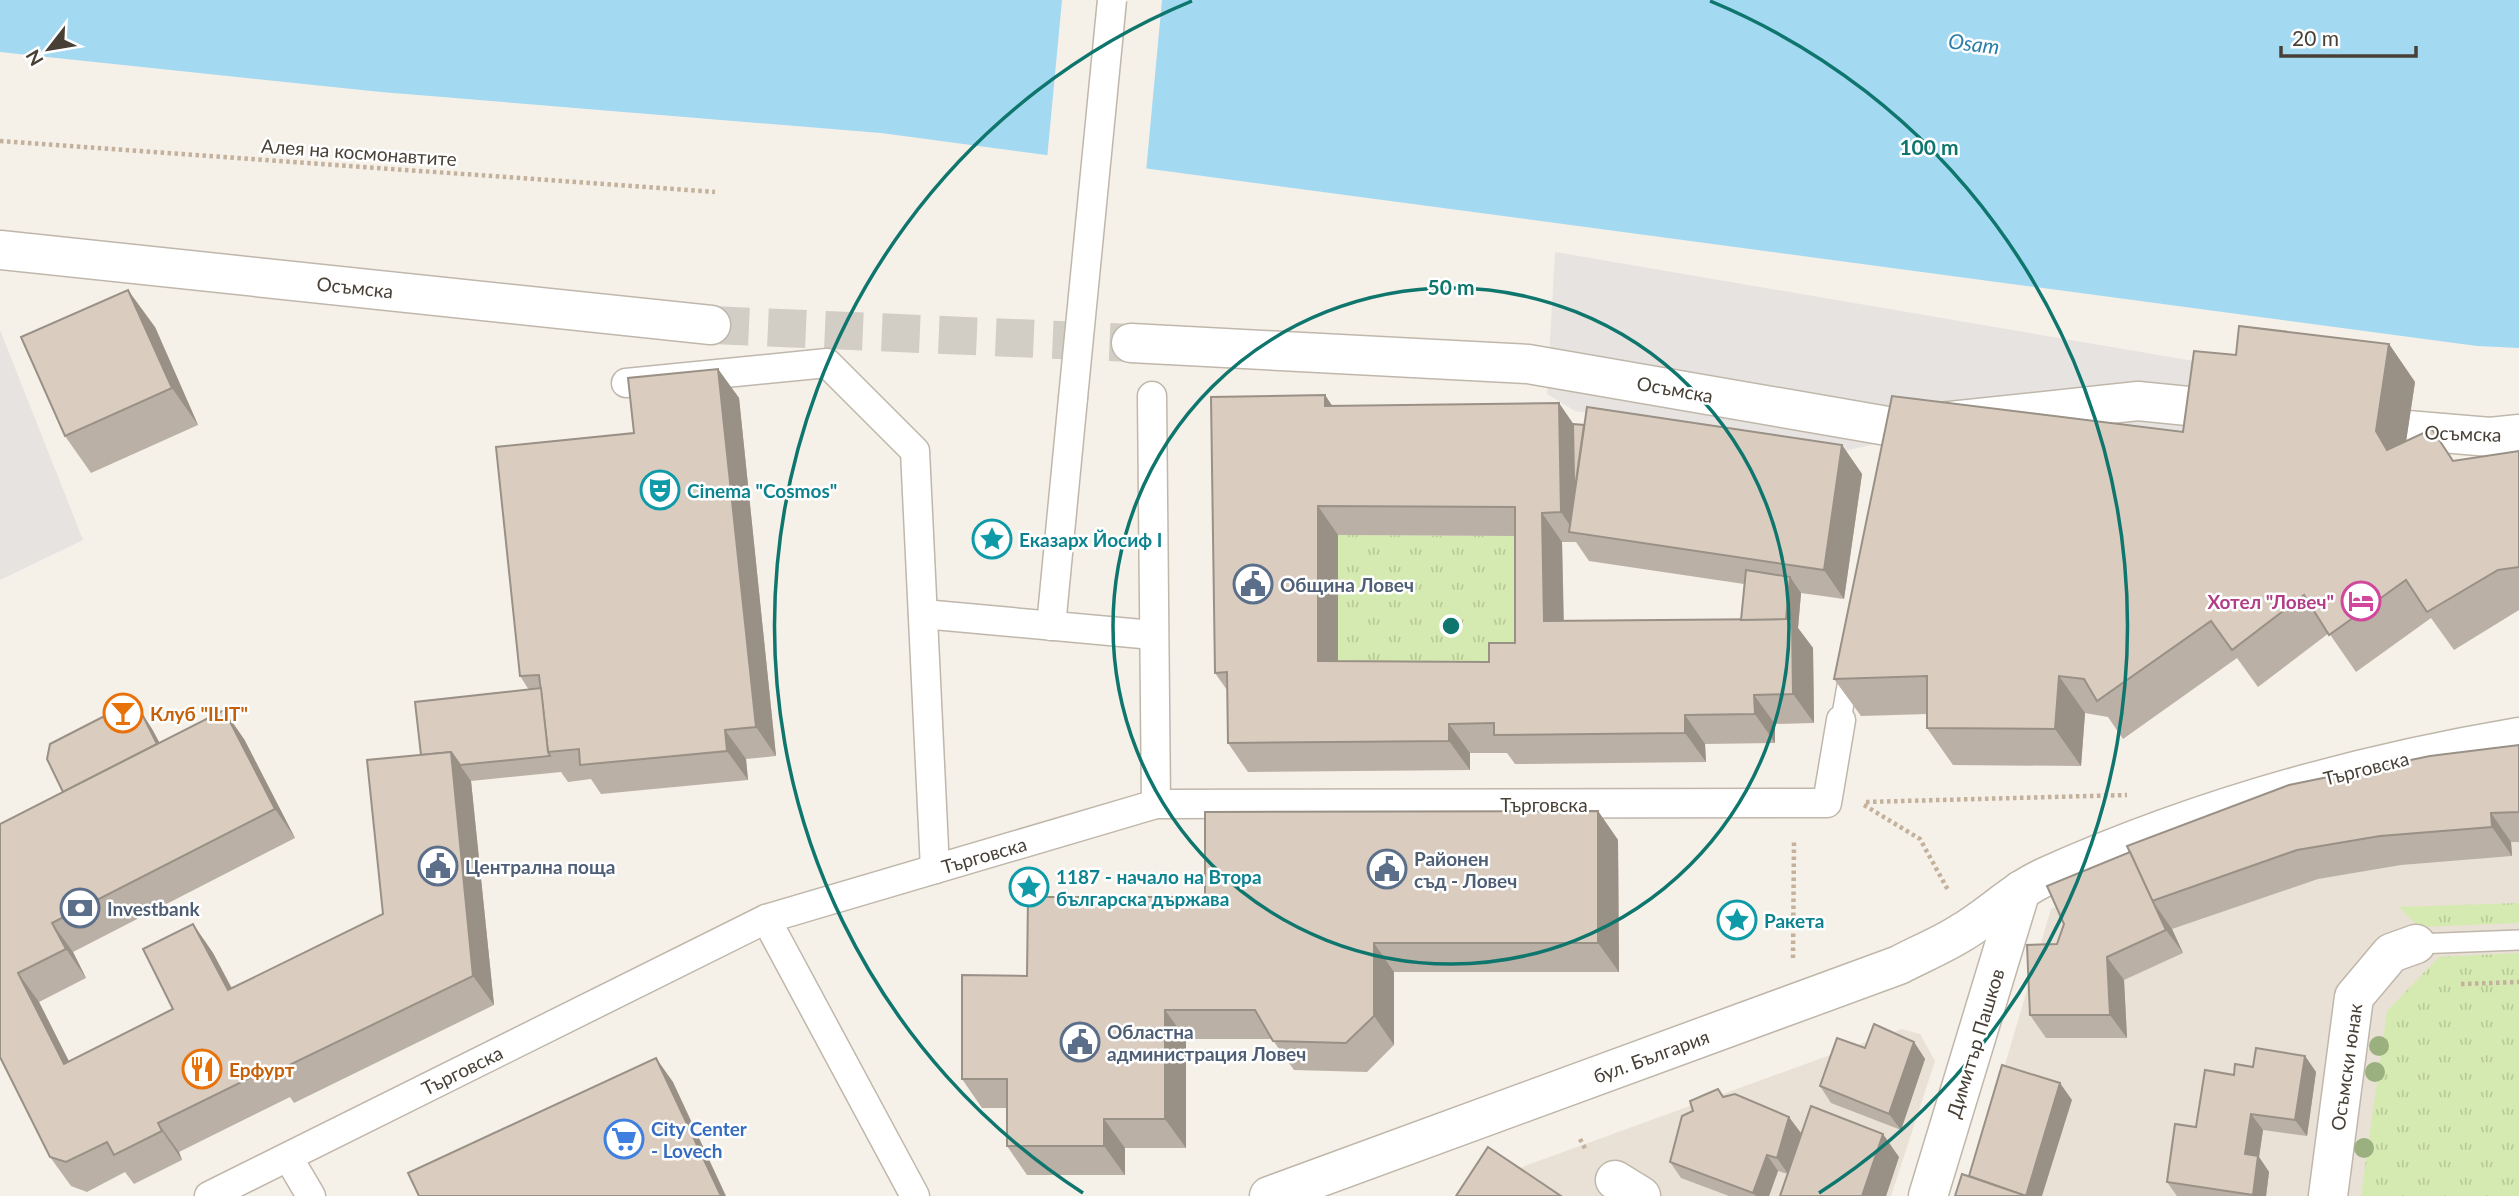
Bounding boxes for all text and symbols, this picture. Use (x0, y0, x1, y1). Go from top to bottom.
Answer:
north arrow (14, 14, 84, 84)
scale bar (2281, 14, 2416, 58)
text: 20 m (2292, 25, 2339, 50)
water label: Osam (1947, 27, 2001, 59)
text: N (20, 46, 48, 70)
street label: Алея на космонавтите (260, 134, 458, 170)
text: 100 m (1899, 134, 1959, 159)
street label: Осъмска (316, 272, 394, 302)
text: 50 m (1427, 274, 1475, 299)
street label: Осъмска (1635, 371, 1715, 407)
street label: Осъмска (2424, 420, 2502, 446)
theatre icon: Cinema "Cosmos" (639, 469, 681, 511)
place label: Cinema "Cosmos" (687, 479, 837, 502)
place icon: Еказарх Йосиф I (971, 518, 1013, 560)
place label: Еказарх Йосиф I (1019, 528, 1162, 551)
public building icon: Община Ловеч (1232, 563, 1274, 605)
place label: Община Ловеч (1280, 573, 1414, 596)
hotel icon: Хотел "Ловеч" (2340, 580, 2382, 622)
place label: Хотел "Ловеч" (2207, 590, 2334, 613)
centre of rings (1439, 614, 1463, 638)
bar icon: Клуб "ILIT" (102, 692, 144, 734)
place label: Клуб "ILIT" (150, 702, 248, 725)
street label: Търговска (2321, 746, 2411, 790)
street label: Търговска (1500, 793, 1588, 816)
street label: Търговска (939, 832, 1029, 878)
public building icon: Централна поща (417, 845, 459, 887)
place label: Районен съд - Ловеч (1414, 847, 1517, 892)
public building icon: Районен съд - Ловеч (1366, 848, 1408, 890)
place label: Централна поща (465, 855, 615, 878)
place label: 1187 - начало на Втора българска държава (1056, 865, 1262, 910)
place icon: 1187 - начало на Втора българска държава (1008, 866, 1050, 908)
bank icon: Investbank (59, 887, 101, 929)
place label: Investbank (107, 897, 200, 920)
place icon: Ракета (1716, 899, 1758, 941)
place label: Ракета (1764, 909, 1825, 932)
street label: Димитър Пашков (1941, 966, 2009, 1120)
street label: Осъмски юнак (2326, 1002, 2366, 1132)
place label: Областна администрация Ловеч (1107, 1020, 1306, 1065)
public building icon: Областна администрация Ловеч (1059, 1021, 1101, 1063)
street label: бул. България (1590, 1024, 1712, 1088)
street label: Търговска (418, 1041, 506, 1099)
restaurant icon: Ерфурт (181, 1048, 223, 1090)
place label: Ерфурт (229, 1058, 295, 1081)
place label: City Center - Lovech (651, 1117, 748, 1162)
supermarket icon: City Center - Lovech (603, 1118, 645, 1160)

